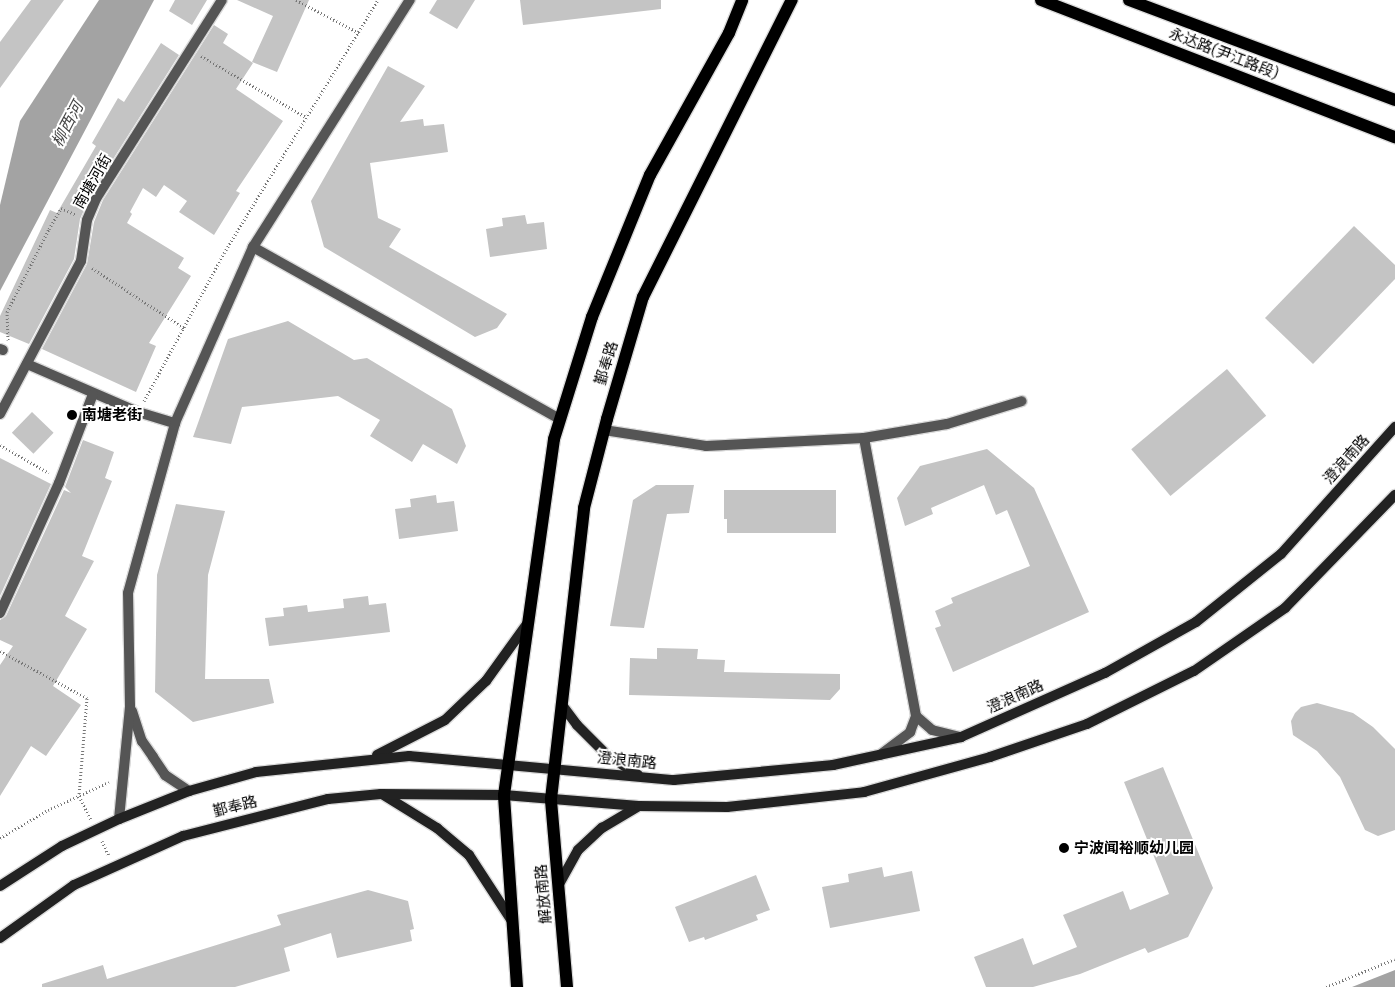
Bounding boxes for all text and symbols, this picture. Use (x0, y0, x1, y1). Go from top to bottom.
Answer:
street label: 永达路(尹江路段) (1167, 24, 1281, 82)
water label: 柳西河 (47, 98, 87, 150)
street label: 南塘河街 (69, 151, 115, 211)
street label: 鄞奉路 (591, 339, 621, 387)
place label: 南塘老街 (82, 406, 142, 424)
marker: 南塘老街 (66, 409, 78, 421)
street label: 澄浪南路 (1319, 431, 1373, 487)
street label: 澄浪南路 (984, 676, 1046, 716)
street label: 澄浪南路 (596, 748, 658, 772)
street label: 鄞奉路 (211, 792, 259, 820)
place label: 宁波闻裕顺幼儿园 (1074, 839, 1194, 857)
marker: 宁波闻裕顺幼儿园 (1058, 842, 1070, 854)
street label: 解放南路 (531, 863, 555, 925)

